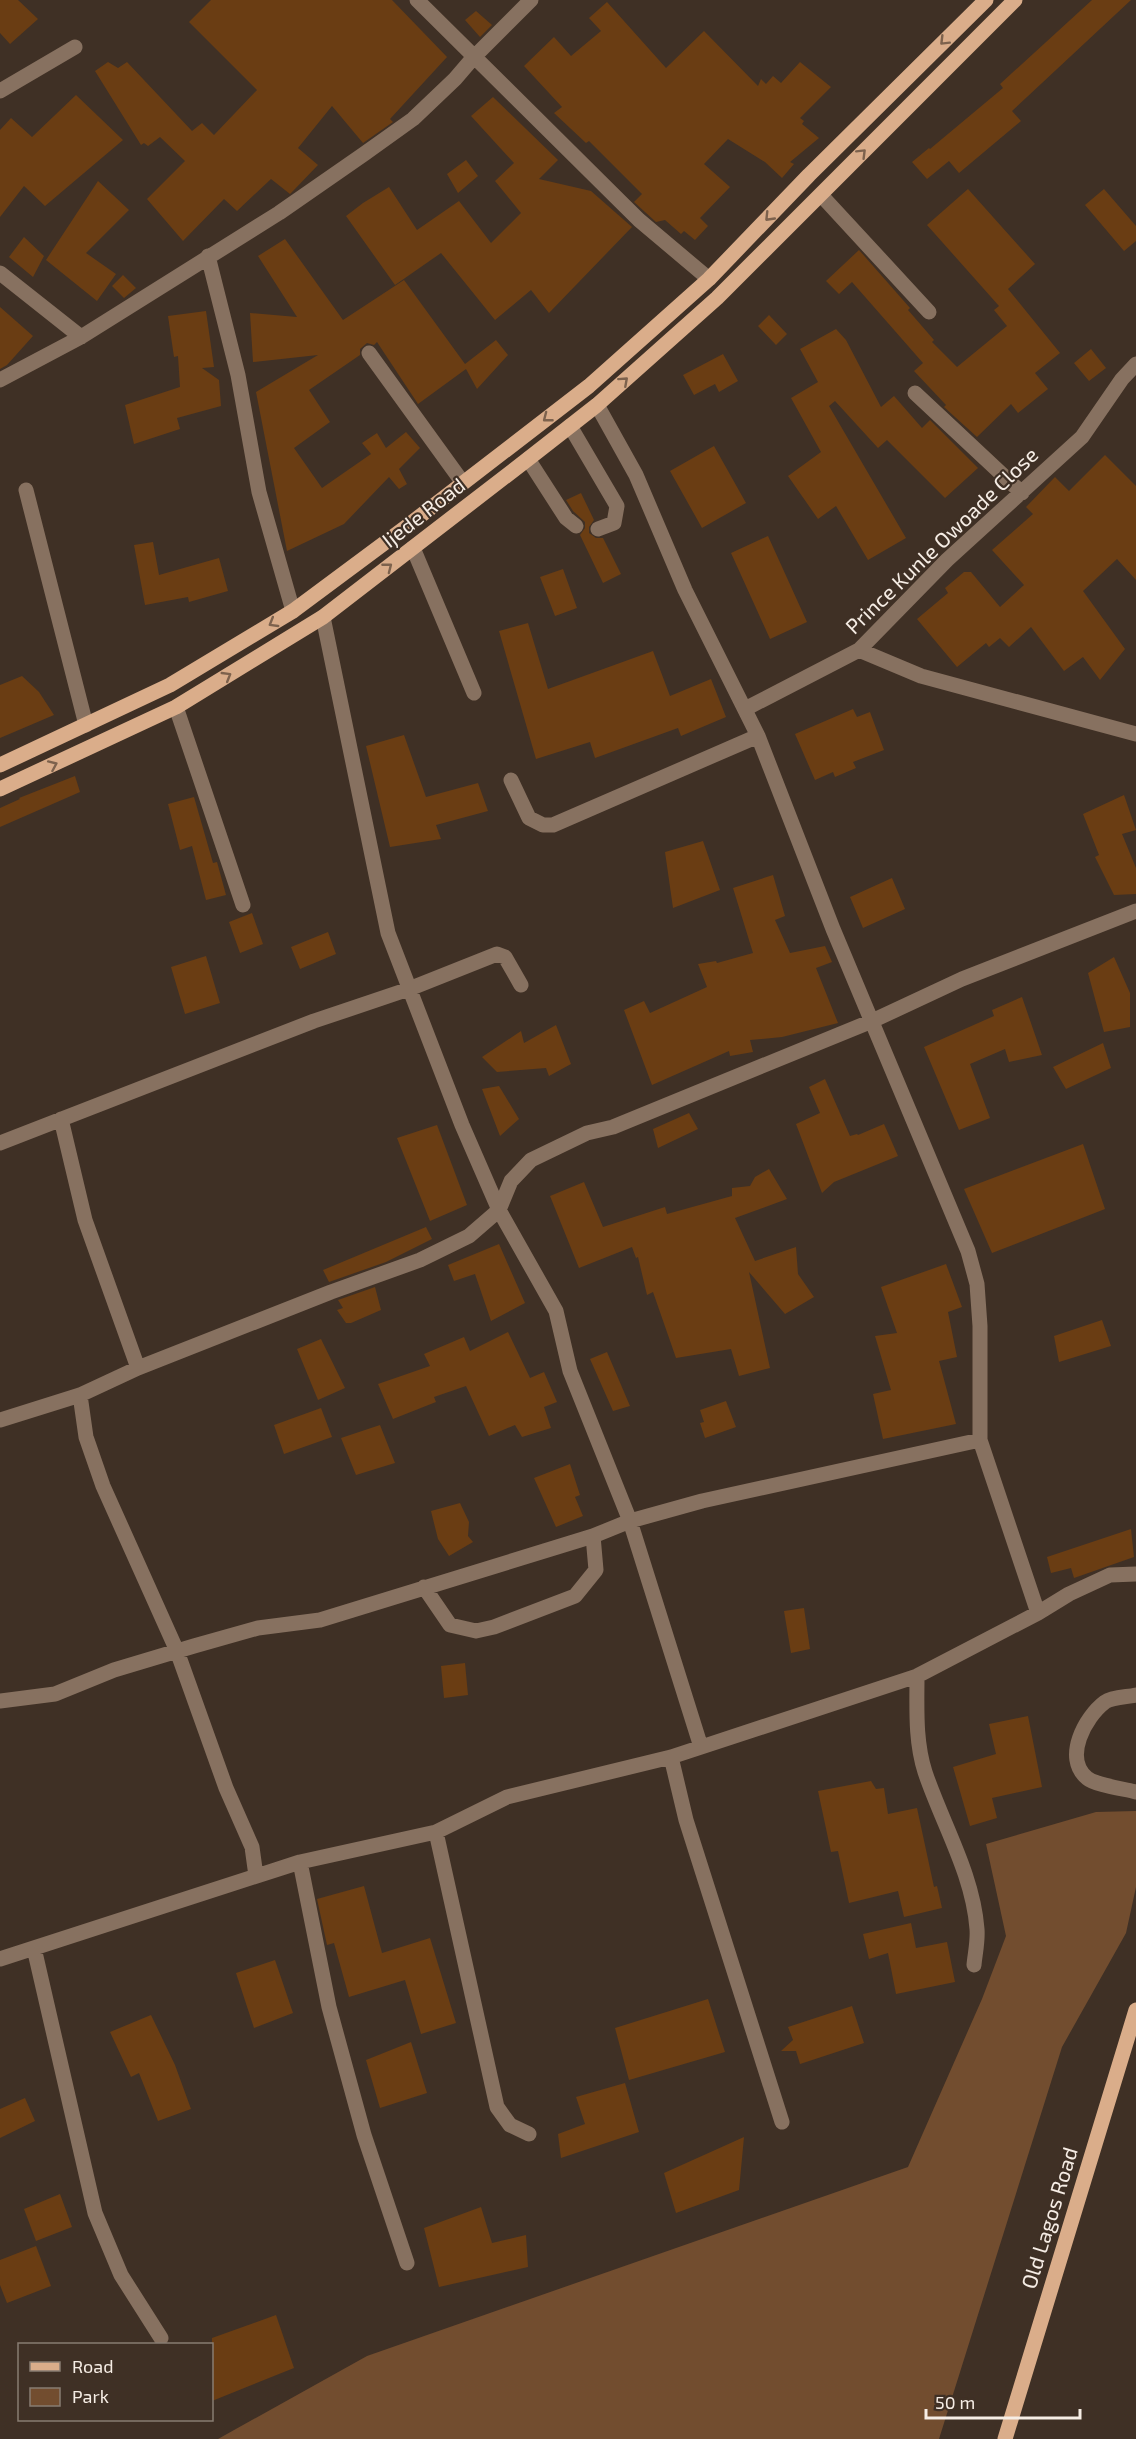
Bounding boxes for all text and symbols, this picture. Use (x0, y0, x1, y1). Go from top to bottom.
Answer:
one-way arrow (941, 34, 952, 45)
one-way arrow (855, 150, 866, 160)
one-way arrow (765, 209, 776, 220)
one-way arrow (617, 377, 627, 388)
one-way arrow (542, 411, 553, 422)
street label: Prince Kunle Owoade Close (840, 441, 1042, 638)
street label: Ijede Road (377, 472, 470, 553)
one-way arrow (381, 563, 392, 574)
one-way arrow (269, 615, 279, 627)
one-way arrow (221, 671, 231, 683)
one-way arrow (47, 760, 58, 772)
street label: Old Lagos Road (1015, 2144, 1082, 2291)
legend (18, 2343, 213, 2421)
text: Road (72, 2355, 113, 2377)
scale bar (926, 2382, 1080, 2420)
text: Park (72, 2385, 109, 2407)
text: 50 m (935, 2391, 975, 2413)

